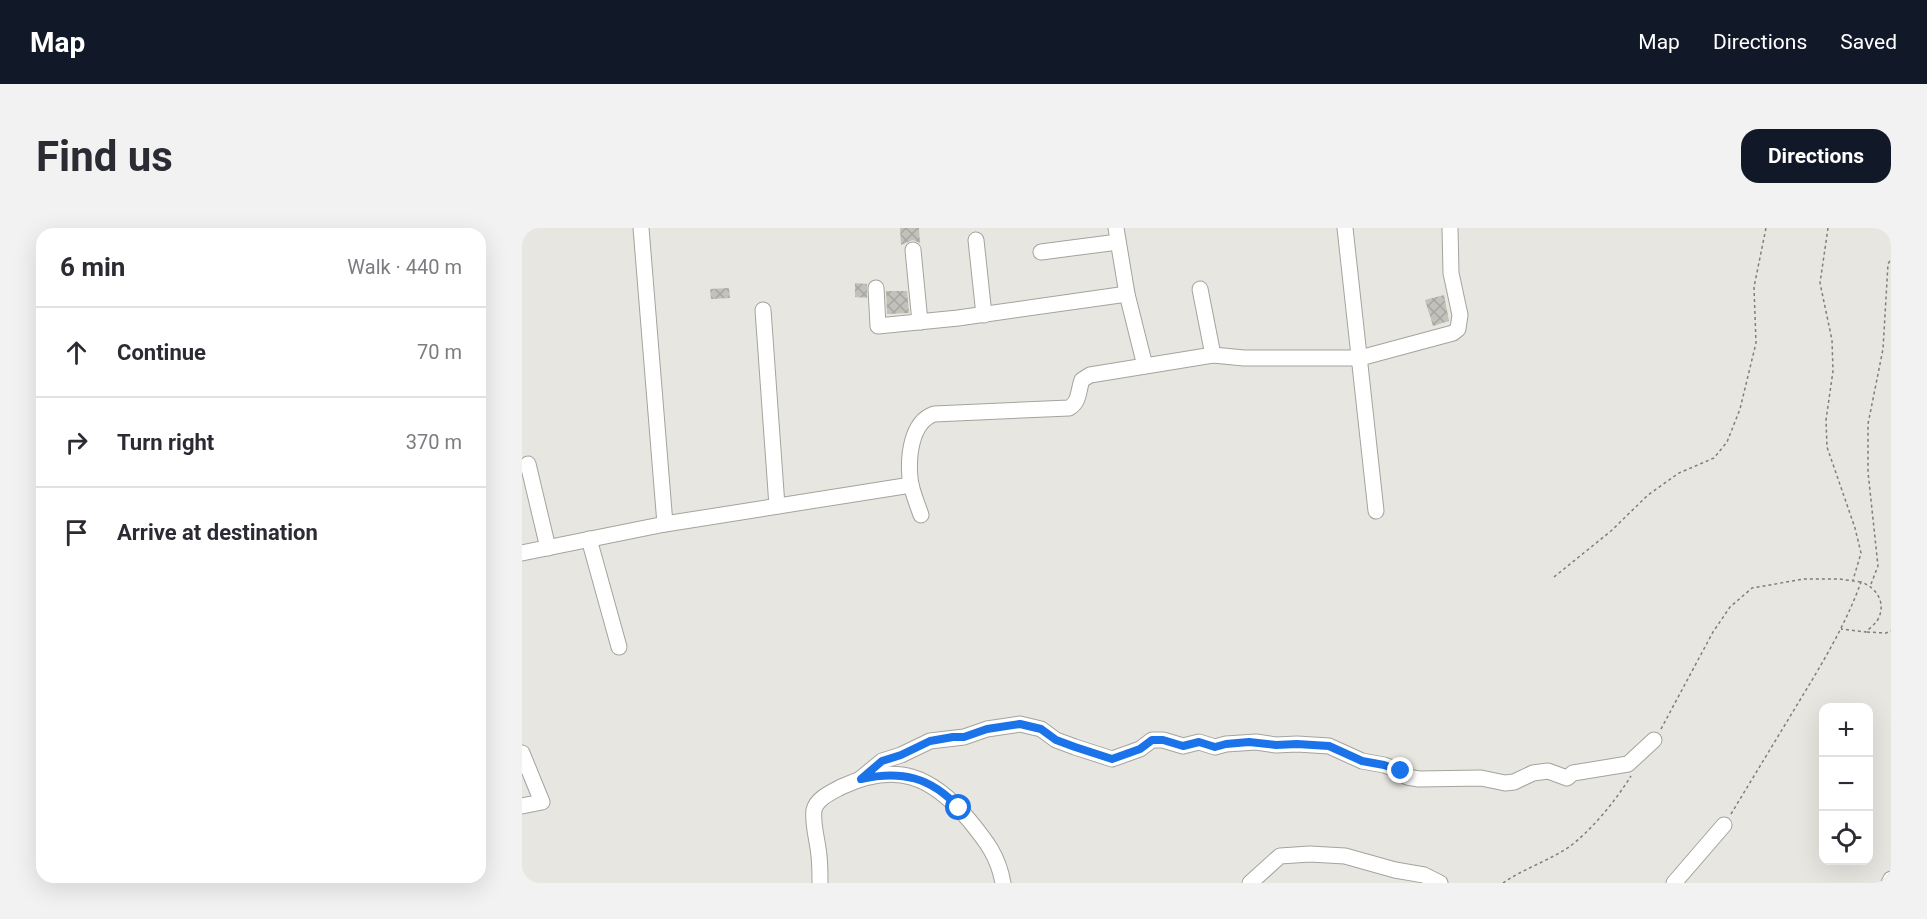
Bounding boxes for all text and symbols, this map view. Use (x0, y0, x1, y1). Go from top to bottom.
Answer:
text: Map (30, 26, 85, 59)
text: Map (1638, 30, 1680, 54)
text: Directions (1713, 30, 1807, 54)
text: Saved (1840, 30, 1897, 54)
button: Directions (1741, 129, 1891, 183)
text: Find us (36, 132, 173, 181)
text: 6 min (60, 252, 125, 282)
text: Walk · 440 m (347, 255, 462, 279)
icon: ahead (60, 336, 93, 369)
text: Continue (117, 340, 206, 365)
text: 70 m (417, 340, 462, 364)
icon: right (60, 426, 93, 459)
text: Turn right (117, 430, 214, 455)
text: 370 m (406, 430, 462, 454)
icon: arrive (60, 516, 93, 549)
text: Arrive at destination (117, 520, 318, 545)
map controls (1819, 703, 1873, 865)
button: + (1819, 703, 1873, 757)
route end (1387, 757, 1413, 783)
button: − (1819, 757, 1873, 811)
route start (945, 794, 971, 820)
button: locate (1819, 811, 1873, 865)

